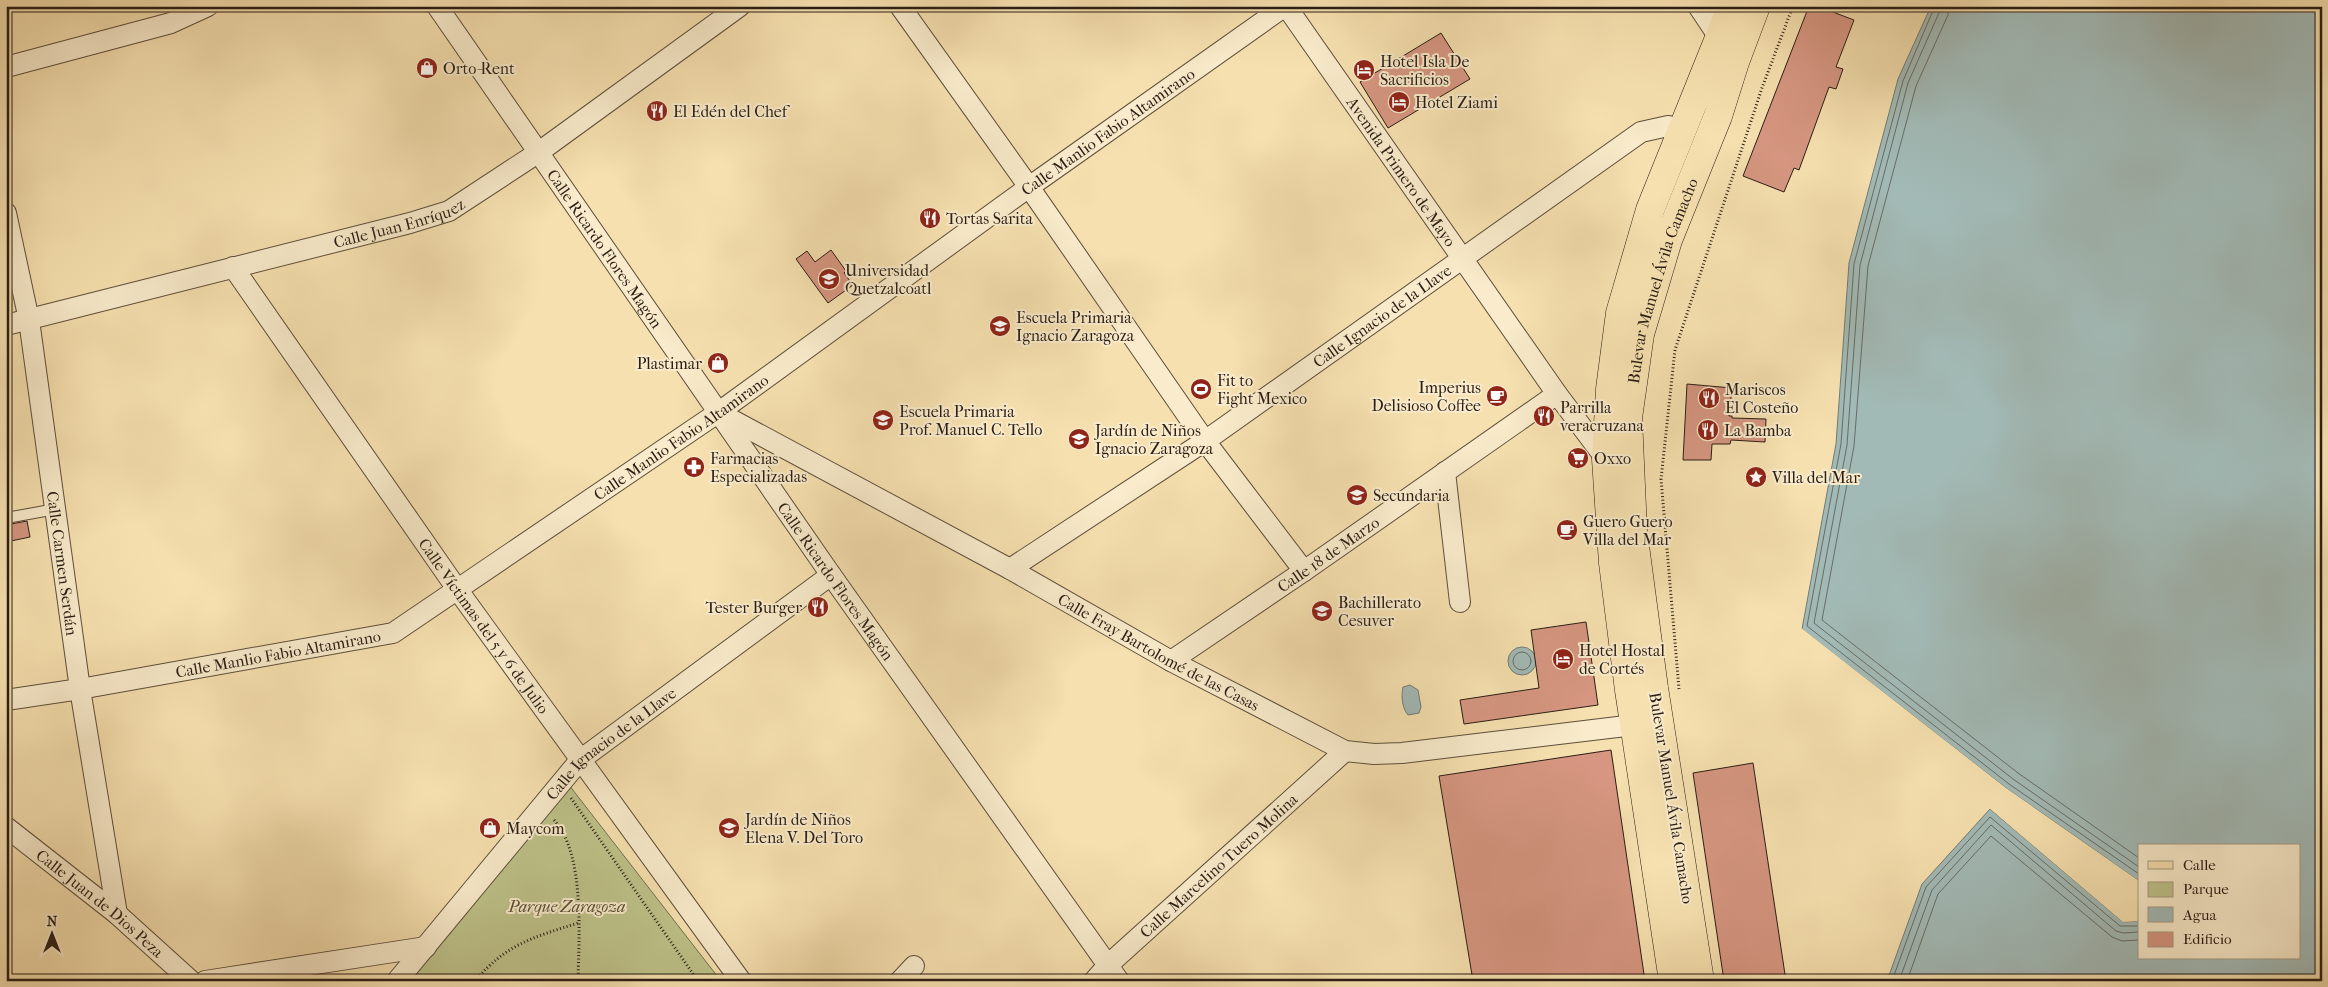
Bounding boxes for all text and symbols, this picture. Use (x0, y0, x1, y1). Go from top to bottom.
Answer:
place label: Hotel Isla De Sacrificios (1380, 52, 1469, 89)
shop icon: Orto-Rent (415, 56, 439, 80)
hotel icon: Hotel Isla De Sacrificios (1352, 58, 1376, 82)
place label: Orto-Rent (443, 59, 515, 78)
street label: Calle Manlio Fabio Altamirano (1017, 64, 1198, 200)
hotel icon: Hotel Ziami (1387, 90, 1411, 114)
street label: Avenida Primero de Mayo (1342, 93, 1460, 250)
place label: Hotel Ziami (1415, 93, 1498, 112)
restaurant icon: El Edén del Chef (645, 99, 669, 123)
place label: El Edén del Chef (673, 102, 791, 121)
street label: Calle Ricardo Flores Magón (543, 166, 666, 332)
street label: Bulevar Manuel Ávila Camacho (1624, 175, 1702, 385)
street label: Calle Juan Enríquez (331, 194, 468, 252)
restaurant icon: Tortas Sarita (918, 206, 942, 230)
place label: Tortas Sarita (946, 209, 1033, 228)
place label: Universidad Quetzalcoatl (845, 261, 932, 298)
street label: Calle Ignacio de la Llave (1309, 261, 1455, 372)
school or university icon: Universidad Quetzalcoatl (817, 267, 841, 291)
place label: Escuela Primaria Ignacio Zaragoza (1016, 308, 1135, 345)
school or university icon: Escuela Primaria Ignacio Zaragoza (988, 314, 1012, 338)
shop icon: Plastimar (706, 351, 730, 375)
place label: Plastimar (637, 354, 702, 373)
street label: Calle Manlio Fabio Altamirano (590, 370, 772, 504)
place label: Fit to Fight Mexico (1217, 371, 1307, 408)
sports icon: Fit to Fight Mexico (1189, 377, 1213, 401)
place label: Imperius Delisioso Coffee (1372, 378, 1481, 415)
place label: Mariscos El Costeño (1725, 380, 1798, 417)
cafe icon: Imperius Delisioso Coffee (1485, 384, 1509, 408)
restaurant icon: Mariscos El Costeño (1697, 386, 1721, 410)
place label: Parrilla veracruzana (1560, 398, 1645, 435)
place label: Escuela Primaria Prof. Manuel C. Tello (899, 402, 1042, 439)
restaurant icon: Parrilla veracruzana (1532, 404, 1556, 428)
school or university icon: Escuela Primaria Prof. Manuel C. Tello (871, 408, 895, 432)
restaurant icon: La Bamba (1696, 418, 1720, 442)
place label: Jardín de Niños Ignacio Zaragoza (1093, 421, 1214, 458)
place label: La Bamba (1724, 421, 1792, 440)
school or university icon: Jardín de Niños Ignacio Zaragoza (1067, 427, 1091, 451)
supermarket icon: Oxxo (1566, 446, 1590, 470)
place label: Farmacias Especializadas (710, 449, 807, 486)
place label: Oxxo (1594, 449, 1631, 468)
pharmacy icon: Farmacias Especializadas (682, 455, 706, 479)
place icon: Villa del Mar (1744, 465, 1768, 489)
place label: Villa del Mar (1771, 468, 1860, 487)
school or university icon: Secundaria (1345, 483, 1369, 507)
place label: Secundaria (1373, 486, 1450, 505)
street label: Calle Carmen Serdán (43, 490, 82, 637)
street label: Calle Ricardo Flores Magón (774, 499, 898, 665)
street label: Calle 18 de Marzo (1274, 512, 1383, 596)
place label: Guero Guero Villa del Mar (1582, 512, 1673, 549)
cafe icon: Guero Guero Villa del Mar (1555, 518, 1579, 542)
street label: Calle Víctimas del 5 y 6 de Julio (415, 535, 553, 718)
street label: Calle Fray Bartolomé de las Casas (1054, 589, 1263, 715)
place label: Bachillerato Cesuver (1338, 593, 1421, 630)
restaurant icon: Tester Burger (806, 595, 830, 619)
place label: Tester Burger (705, 598, 802, 617)
school or university icon: Bachillerato Cesuver (1310, 599, 1334, 623)
street label: Calle Manlio Fabio Altamirano (174, 626, 382, 682)
place label: Hotel Hostal de Cortés (1579, 641, 1665, 678)
hotel icon: Hotel Hostal de Cortés (1551, 647, 1575, 671)
street label: Calle Ignacio de la Llave (542, 683, 680, 804)
street label: Bulevar Manuel Ávila Camacho (1645, 691, 1699, 905)
street label: Calle Marcelino Tuero Molina (1136, 789, 1302, 942)
place label: Jardín de Niños Elena V. Del Toro (743, 810, 863, 847)
shop icon: Maycom (478, 816, 502, 840)
school or university icon: Jardín de Niños Elena V. Del Toro (717, 816, 741, 840)
place label: Maycom (506, 819, 565, 838)
legend (2138, 844, 2300, 960)
street label: Calle Juan de Dios Peza (32, 845, 168, 962)
text: Calle (2183, 856, 2216, 874)
text: Parque (2183, 880, 2229, 898)
park label: Parque Zaragoza (508, 897, 625, 916)
text: Agua (2182, 906, 2217, 924)
north arrow (28, 910, 78, 960)
text: N (47, 913, 58, 930)
text: Edificio (2183, 930, 2232, 948)

